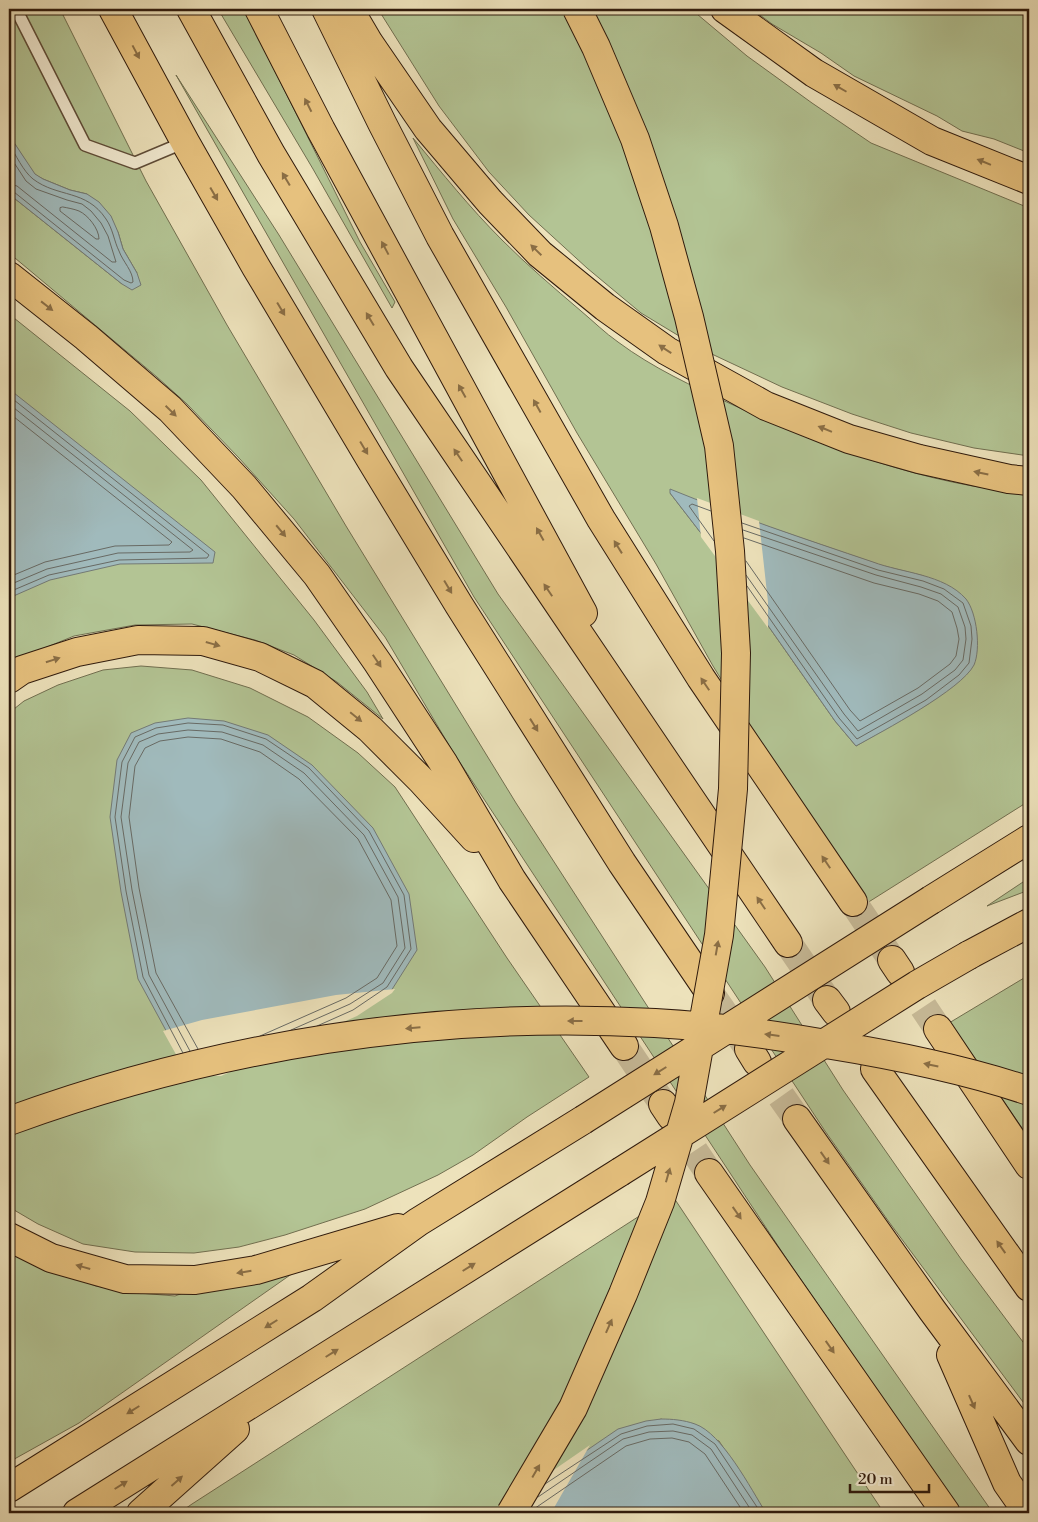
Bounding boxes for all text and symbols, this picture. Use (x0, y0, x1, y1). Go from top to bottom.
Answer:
one-way arrow (132, 44, 140, 59)
one-way arrow (833, 83, 846, 92)
one-way arrow (304, 98, 312, 112)
one-way arrow (977, 157, 991, 165)
one-way arrow (282, 173, 291, 186)
one-way arrow (210, 187, 219, 201)
one-way arrow (381, 241, 389, 256)
one-way arrow (530, 244, 542, 256)
one-way arrow (40, 301, 53, 312)
one-way arrow (277, 301, 285, 316)
one-way arrow (365, 312, 374, 325)
one-way arrow (658, 344, 671, 353)
one-way arrow (458, 384, 466, 398)
one-way arrow (532, 399, 541, 413)
one-way arrow (165, 405, 177, 417)
one-way arrow (818, 425, 832, 433)
one-way arrow (359, 442, 368, 455)
one-way arrow (453, 448, 463, 462)
one-way arrow (974, 469, 989, 477)
one-way arrow (275, 524, 286, 537)
one-way arrow (536, 527, 544, 541)
one-way arrow (613, 540, 623, 553)
one-way arrow (444, 581, 453, 594)
one-way arrow (544, 583, 553, 597)
one-way arrow (205, 640, 220, 648)
one-way arrow (46, 655, 61, 663)
one-way arrow (372, 655, 382, 668)
one-way arrow (700, 677, 710, 691)
one-way arrow (349, 711, 362, 722)
one-way arrow (530, 718, 539, 732)
one-way arrow (821, 855, 831, 869)
one-way arrow (756, 896, 766, 910)
one-way arrow (713, 940, 721, 956)
one-way arrow (567, 1017, 583, 1025)
one-way arrow (404, 1025, 420, 1033)
one-way arrow (763, 1031, 779, 1039)
one-way arrow (924, 1061, 939, 1069)
one-way arrow (653, 1067, 667, 1076)
one-way arrow (714, 1104, 727, 1113)
one-way arrow (820, 1152, 830, 1165)
one-way arrow (664, 1167, 672, 1182)
one-way arrow (732, 1207, 742, 1220)
one-way arrow (996, 1240, 1006, 1254)
one-way arrow (463, 1262, 476, 1271)
one-way arrow (76, 1263, 91, 1271)
one-way arrow (235, 1268, 251, 1276)
one-way arrow (264, 1319, 277, 1328)
one-way arrow (605, 1319, 613, 1333)
one-way arrow (825, 1340, 835, 1354)
one-way arrow (325, 1348, 338, 1358)
one-way arrow (969, 1395, 977, 1409)
one-way arrow (127, 1405, 140, 1415)
scale bar (850, 1462, 929, 1494)
one-way arrow (531, 1465, 540, 1478)
text: 20 m (858, 1470, 893, 1489)
one-way arrow (171, 1475, 183, 1487)
one-way arrow (115, 1480, 128, 1490)

